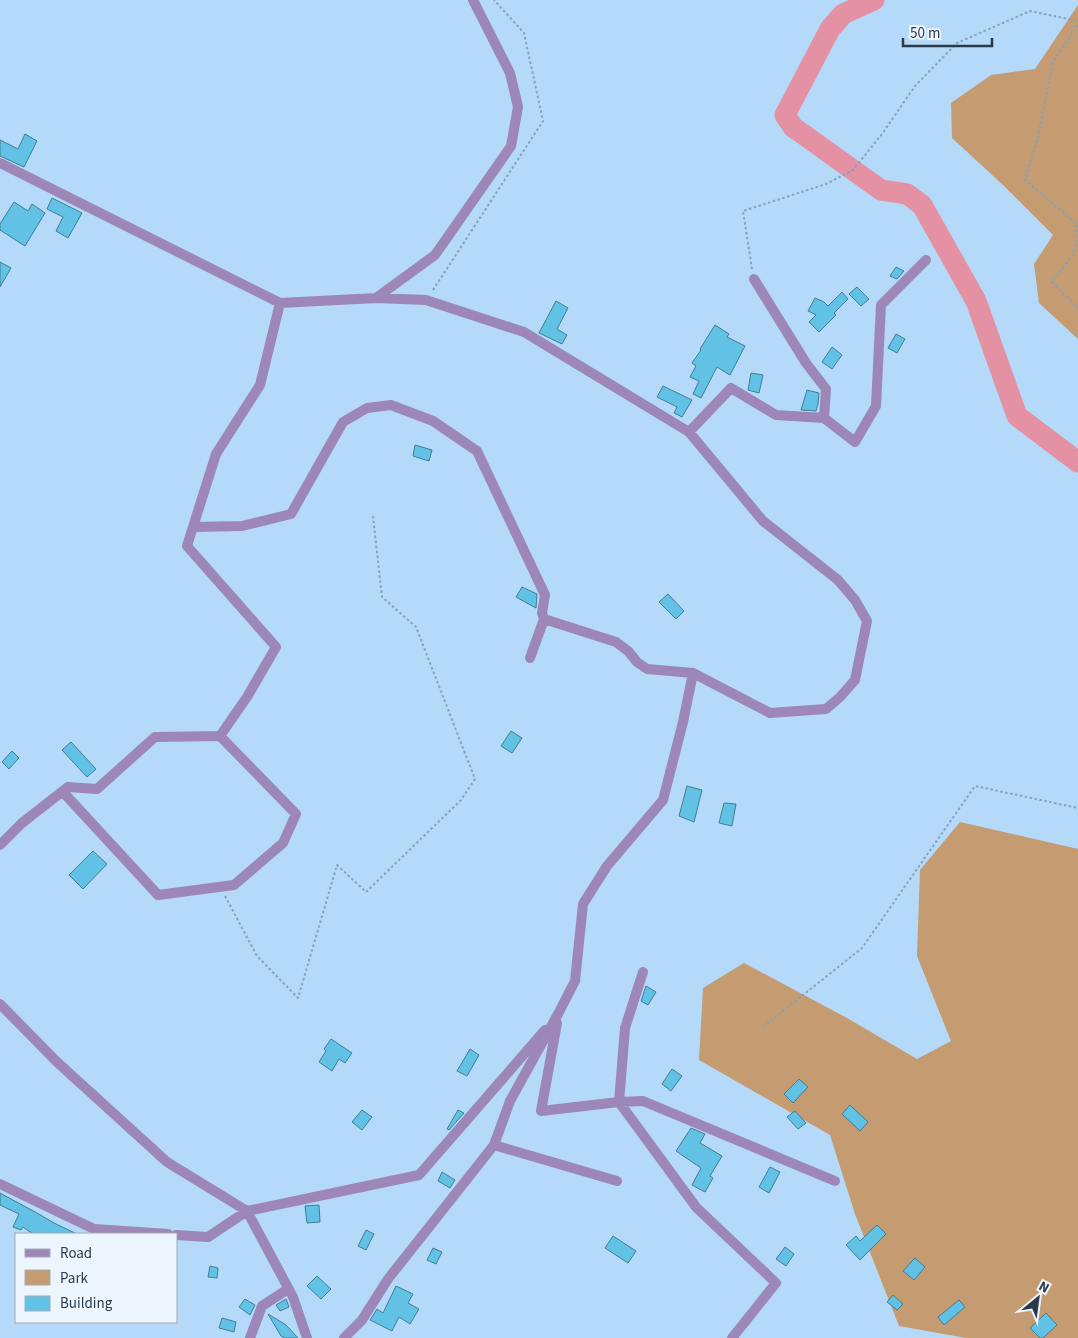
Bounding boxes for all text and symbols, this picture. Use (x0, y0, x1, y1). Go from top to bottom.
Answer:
scale bar (903, 15, 992, 47)
text: 50 m (910, 23, 940, 44)
legend (15, 1233, 178, 1323)
text: Road (60, 1243, 92, 1264)
text: Park (60, 1268, 89, 1289)
north arrow (1013, 1273, 1063, 1323)
text: N (1035, 1277, 1053, 1299)
text: Building (60, 1293, 113, 1314)

